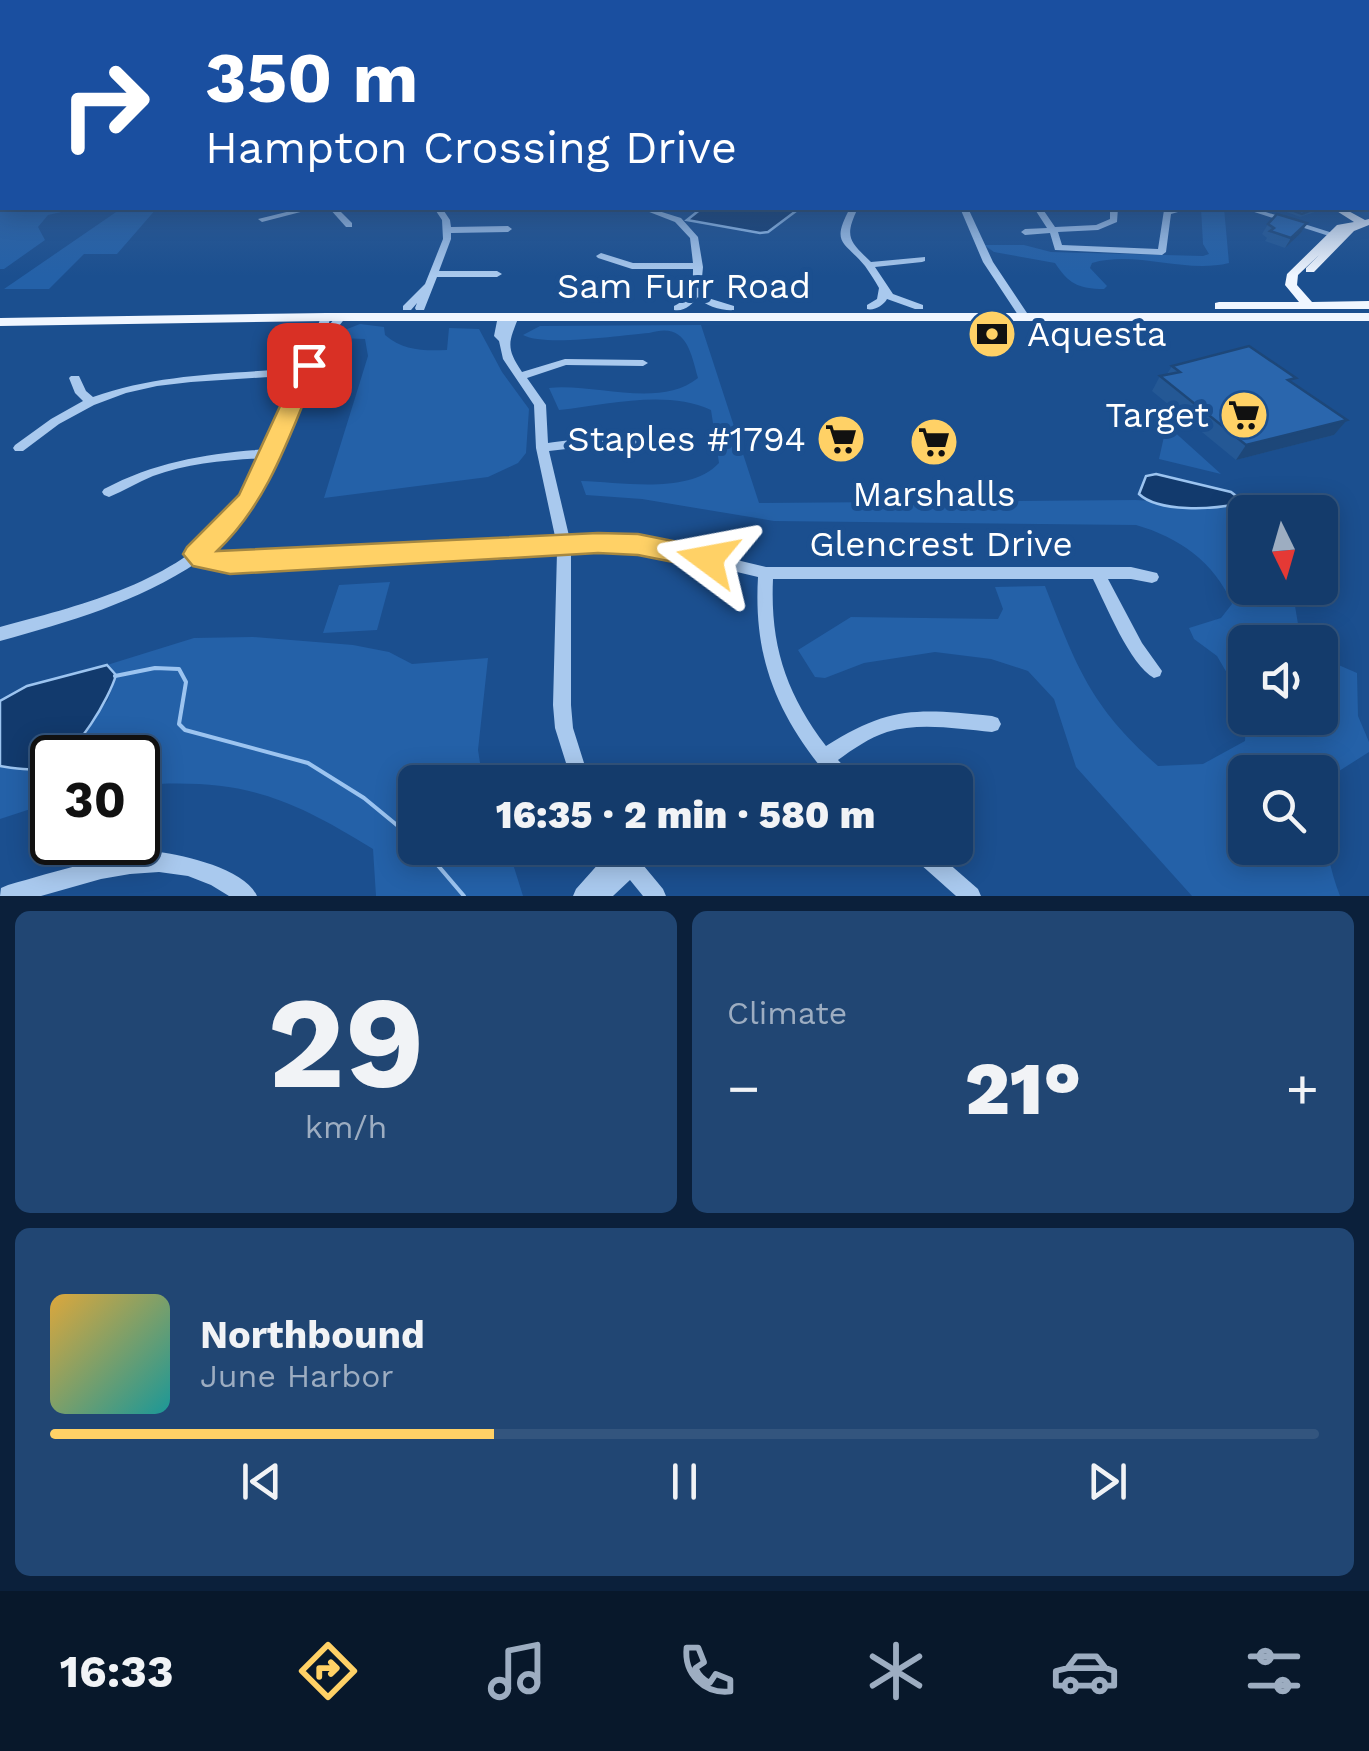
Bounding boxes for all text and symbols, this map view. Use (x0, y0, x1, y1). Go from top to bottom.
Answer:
text: 350 m (205, 37, 418, 119)
icon: right (40, 40, 170, 170)
text: Hampton Crossing Drive (205, 121, 737, 174)
street label: Sam Furr Road (557, 265, 811, 307)
bank icon: Aquesta (966, 308, 1018, 360)
place label: Aquesta (1027, 313, 1166, 355)
pin (267, 323, 352, 408)
icon: arrive (282, 338, 337, 393)
supermarket icon: Target (1218, 389, 1270, 441)
place label: Target (1105, 394, 1209, 436)
supermarket icon: Staples #1794 (815, 413, 867, 465)
supermarket icon: Marshalls (908, 416, 960, 468)
place label: Staples #1794 (567, 418, 806, 460)
place label: Marshalls (853, 473, 1015, 515)
north arrow (1228, 495, 1338, 605)
map controls (1228, 495, 1338, 865)
position arrow (656, 507, 760, 611)
street label: Glencrest Drive (809, 523, 1073, 565)
button: sound (1228, 625, 1338, 735)
speed limit sign: 30 (30, 735, 160, 865)
button: search (1228, 755, 1338, 865)
text: 16:35 · 2 min · 580 m (496, 793, 875, 837)
text: 29 (267, 966, 425, 1119)
text: Climate (727, 994, 847, 1032)
text: 21° (965, 1044, 1081, 1132)
text: − (727, 1056, 760, 1120)
text: + (1286, 1056, 1319, 1120)
text: km/h (305, 1108, 387, 1146)
text: Northbound (200, 1313, 425, 1357)
text: June Harbor (200, 1357, 394, 1395)
icon: previous (234, 1454, 289, 1509)
icon: pause (657, 1454, 712, 1509)
icon: next (1080, 1454, 1135, 1509)
icon: directions (293, 1636, 363, 1706)
icon: music (482, 1636, 552, 1706)
icon: phone (672, 1636, 742, 1706)
icon: climate (861, 1636, 931, 1706)
icon: car (1050, 1636, 1120, 1706)
icon: filters (1239, 1636, 1309, 1706)
text: 16:33 (60, 1645, 174, 1698)

